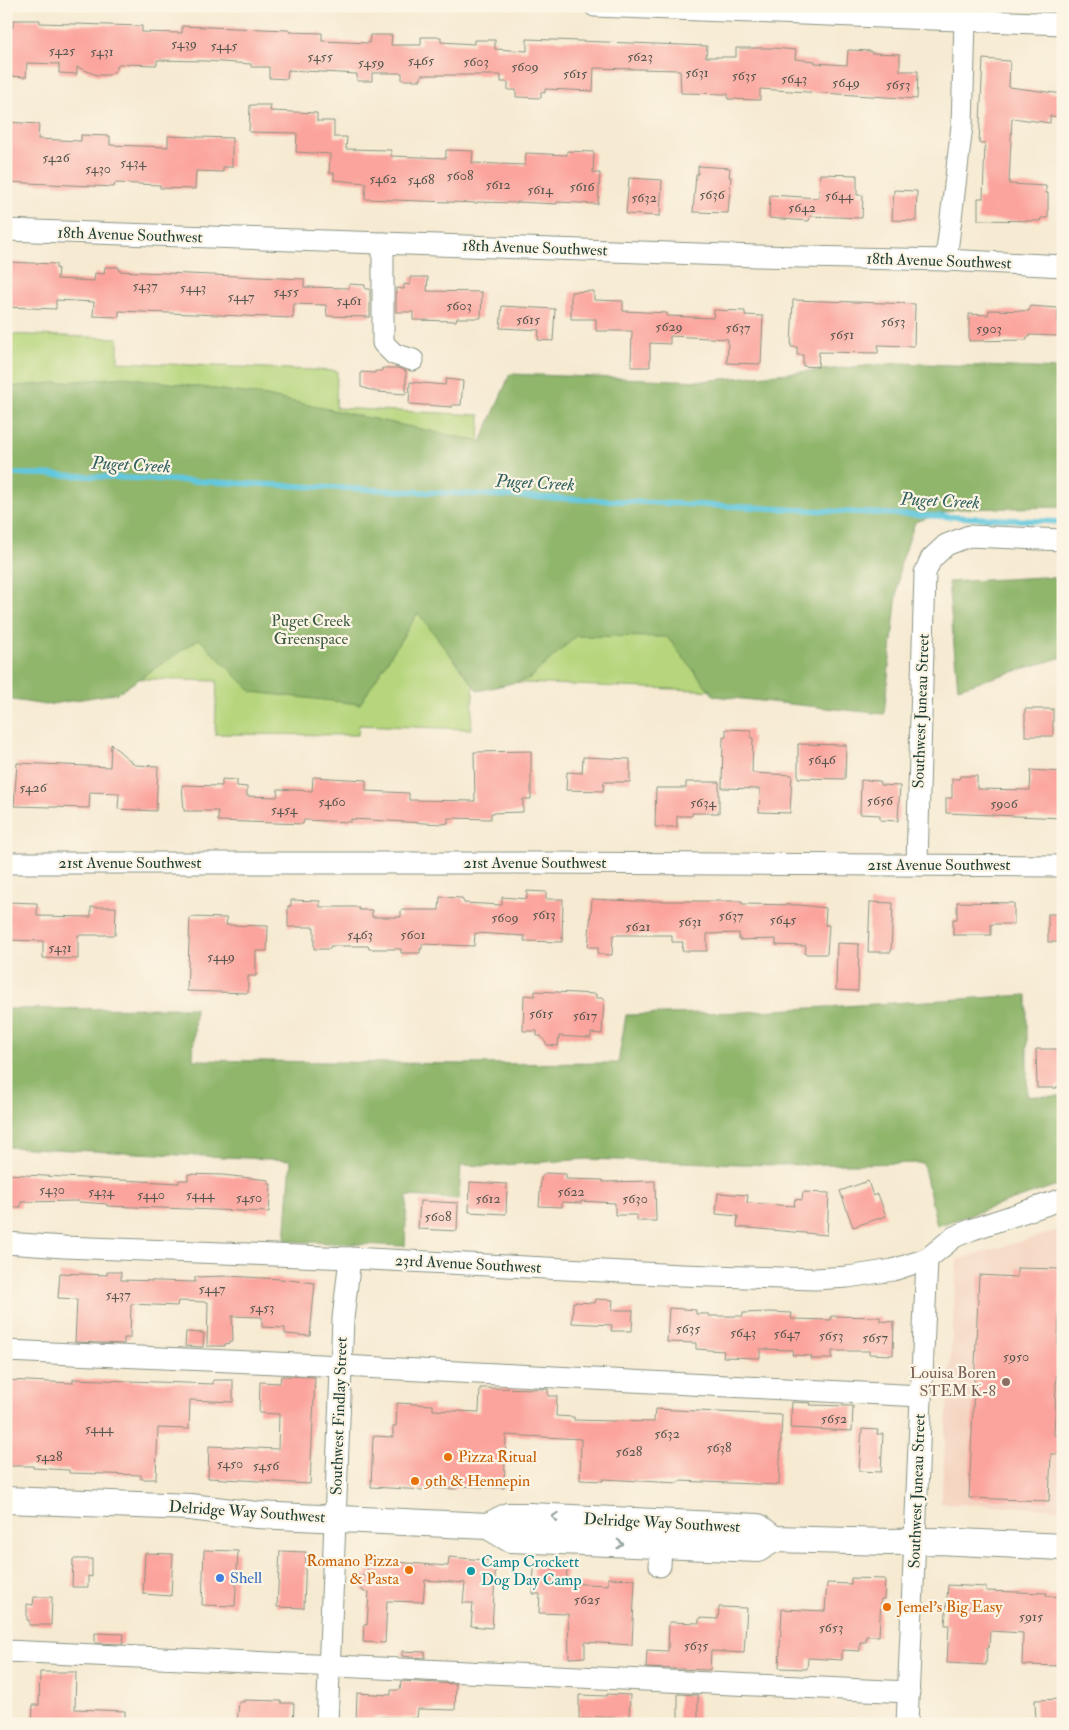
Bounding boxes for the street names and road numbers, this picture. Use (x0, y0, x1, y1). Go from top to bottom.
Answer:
street label: 18th Avenue Southwest (57, 222, 203, 248)
street label: 18th Avenue Southwest (462, 235, 608, 261)
street label: 18th Avenue Southwest (866, 248, 1012, 274)
street label: Southwest Juneau Street (908, 633, 935, 789)
street label: 21st Avenue Southwest (59, 853, 201, 873)
street label: 21st Avenue Southwest (464, 853, 606, 873)
street label: 21st Avenue Southwest (868, 855, 1010, 875)
street label: 23rd Avenue Southwest (394, 1250, 542, 1278)
street label: Southwest Findlay Street (326, 1336, 352, 1496)
street label: Southwest Juneau Street (904, 1413, 931, 1569)
street label: Delridge Way Southwest (168, 1497, 326, 1527)
street label: Delridge Way Southwest (583, 1509, 741, 1537)

